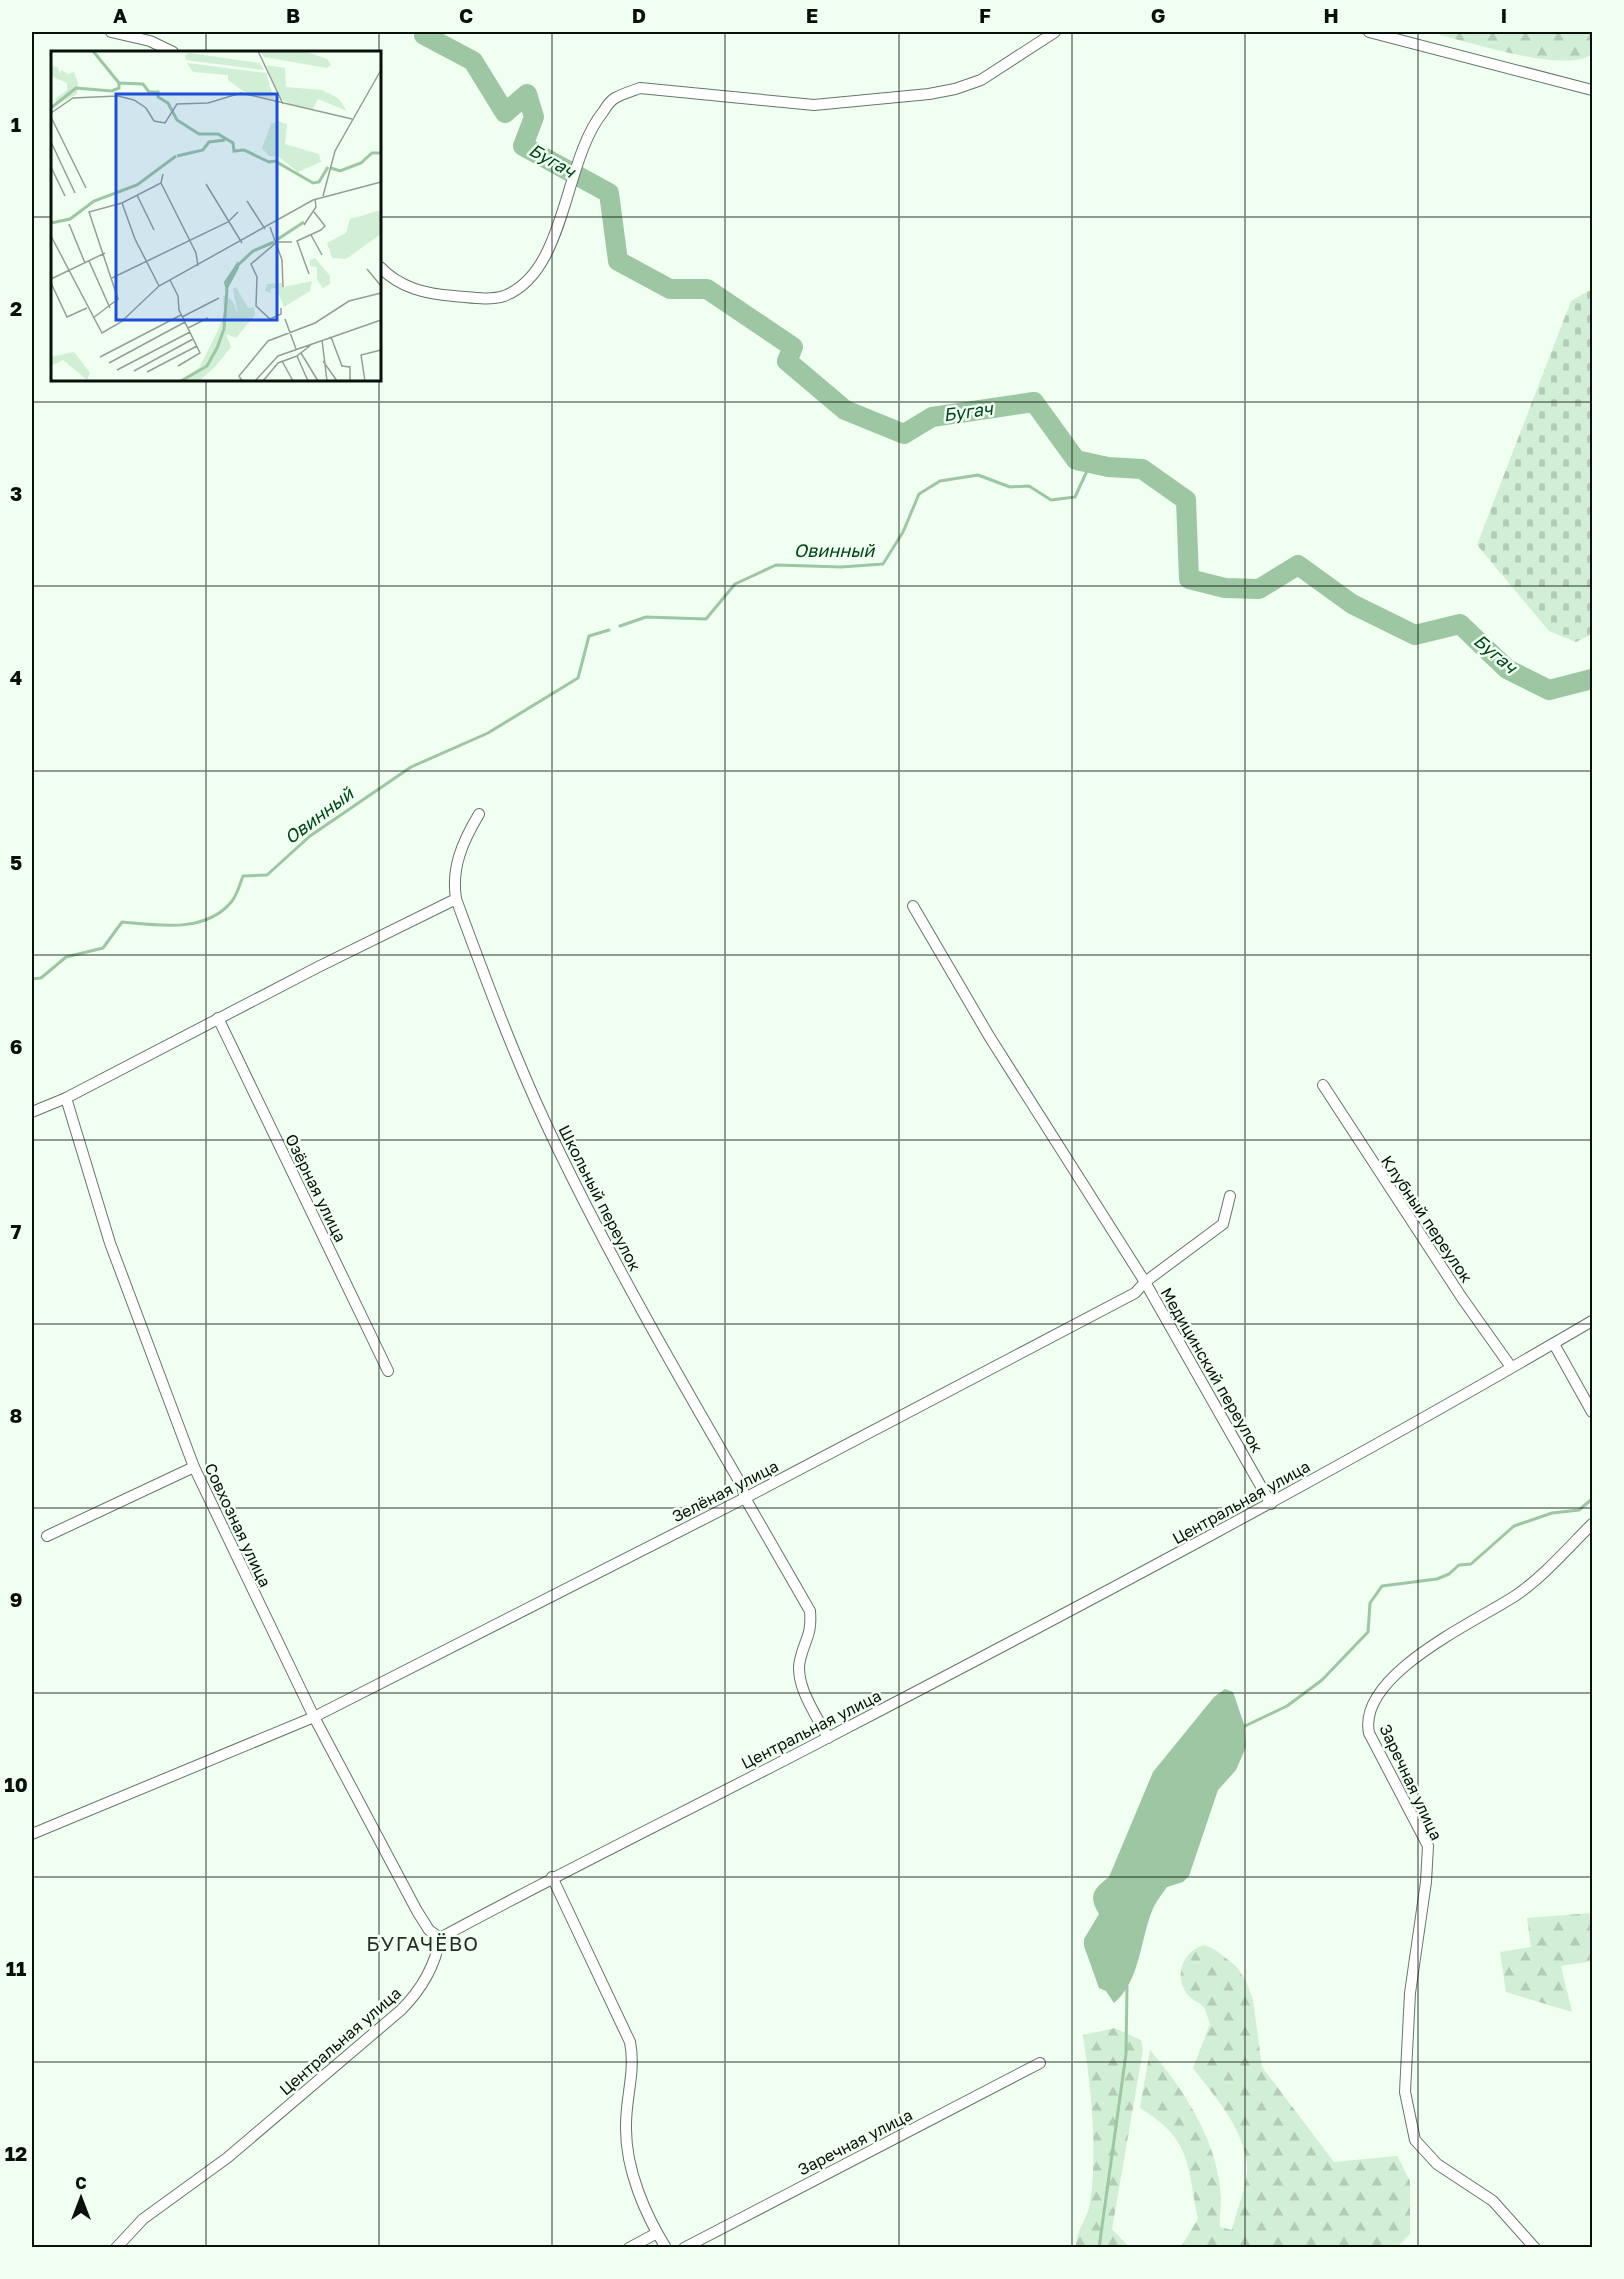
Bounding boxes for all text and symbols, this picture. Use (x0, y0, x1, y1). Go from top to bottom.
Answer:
text: A (113, 3, 127, 27)
text: B (286, 3, 300, 27)
text: C (459, 3, 473, 27)
text: D (632, 3, 646, 27)
text: E (806, 3, 818, 27)
text: F (979, 3, 991, 27)
text: G (1151, 3, 1165, 27)
text: H (1323, 3, 1339, 27)
text: I (1501, 3, 1507, 27)
inset map (51, 51, 381, 381)
text: 1 (11, 112, 21, 136)
water label: Бугач (526, 138, 580, 183)
text: 2 (10, 296, 22, 320)
water label: Бугач (942, 397, 995, 425)
text: 3 (10, 481, 22, 505)
water label: Овинный (794, 539, 875, 561)
water label: Бугач (1470, 629, 1522, 678)
text: 4 (10, 665, 22, 689)
water label: Овинный (280, 782, 358, 848)
text: 5 (10, 850, 22, 874)
text: 6 (10, 1034, 22, 1058)
street label: Школьный переулок (554, 1122, 646, 1274)
street label: Озёрная улица (281, 1131, 351, 1245)
street label: Клубный переулок (1377, 1152, 1477, 1286)
text: 7 (11, 1219, 22, 1243)
street label: Медицинский переулок (1156, 1284, 1268, 1456)
text: 8 (10, 1403, 22, 1427)
street label: Зелёная улица (668, 1456, 782, 1526)
street label: Центральная улица (1169, 1456, 1313, 1548)
street label: Совхозная улица (200, 1460, 276, 1590)
text: 9 (10, 1587, 22, 1611)
street label: Центральная улица (738, 1685, 884, 1773)
street label: Заречная улица (1375, 1721, 1447, 1843)
text: 10 (4, 1772, 28, 1796)
district label: БУГАЧЁВО (366, 1931, 480, 1955)
text: 11 (6, 1956, 26, 1980)
street label: Центральная улица (275, 1983, 405, 2099)
street label: Заречная улица (794, 2104, 916, 2180)
text: 12 (5, 2141, 27, 2165)
north arrow (51, 2168, 111, 2228)
text: С (75, 2173, 87, 2193)

